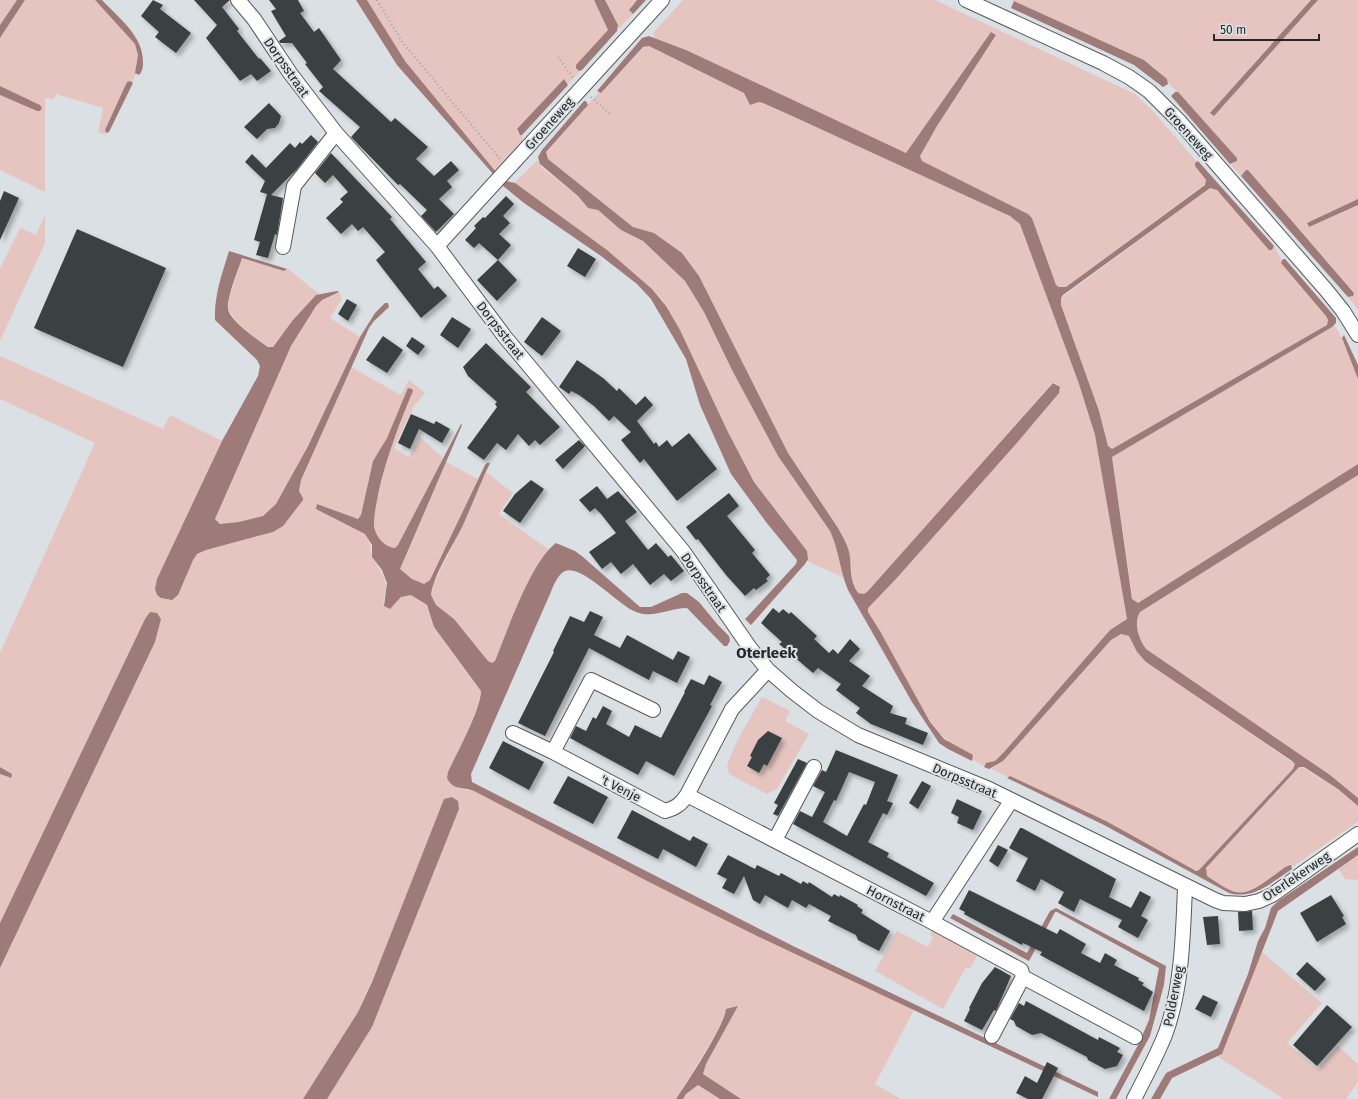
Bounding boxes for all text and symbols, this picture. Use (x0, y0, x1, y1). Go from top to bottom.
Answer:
scale bar (1214, 16, 1319, 42)
text: 50 m (1220, 23, 1246, 37)
street label: Dorpsstraat (261, 35, 313, 100)
street label: Groeneweg (522, 94, 577, 153)
street label: Groeneweg (1161, 104, 1216, 163)
street label: Dorpsstraat (474, 299, 528, 362)
street label: Dorpsstraat (678, 550, 730, 615)
district label: Oterleek (736, 644, 796, 662)
street label: Dorpsstraat (930, 760, 1000, 801)
street label: 't Venje (598, 772, 644, 805)
street label: Oterlekerweg (1260, 848, 1333, 905)
street label: Hornstraat (864, 882, 928, 925)
street label: Polderweg (1160, 964, 1187, 1028)

